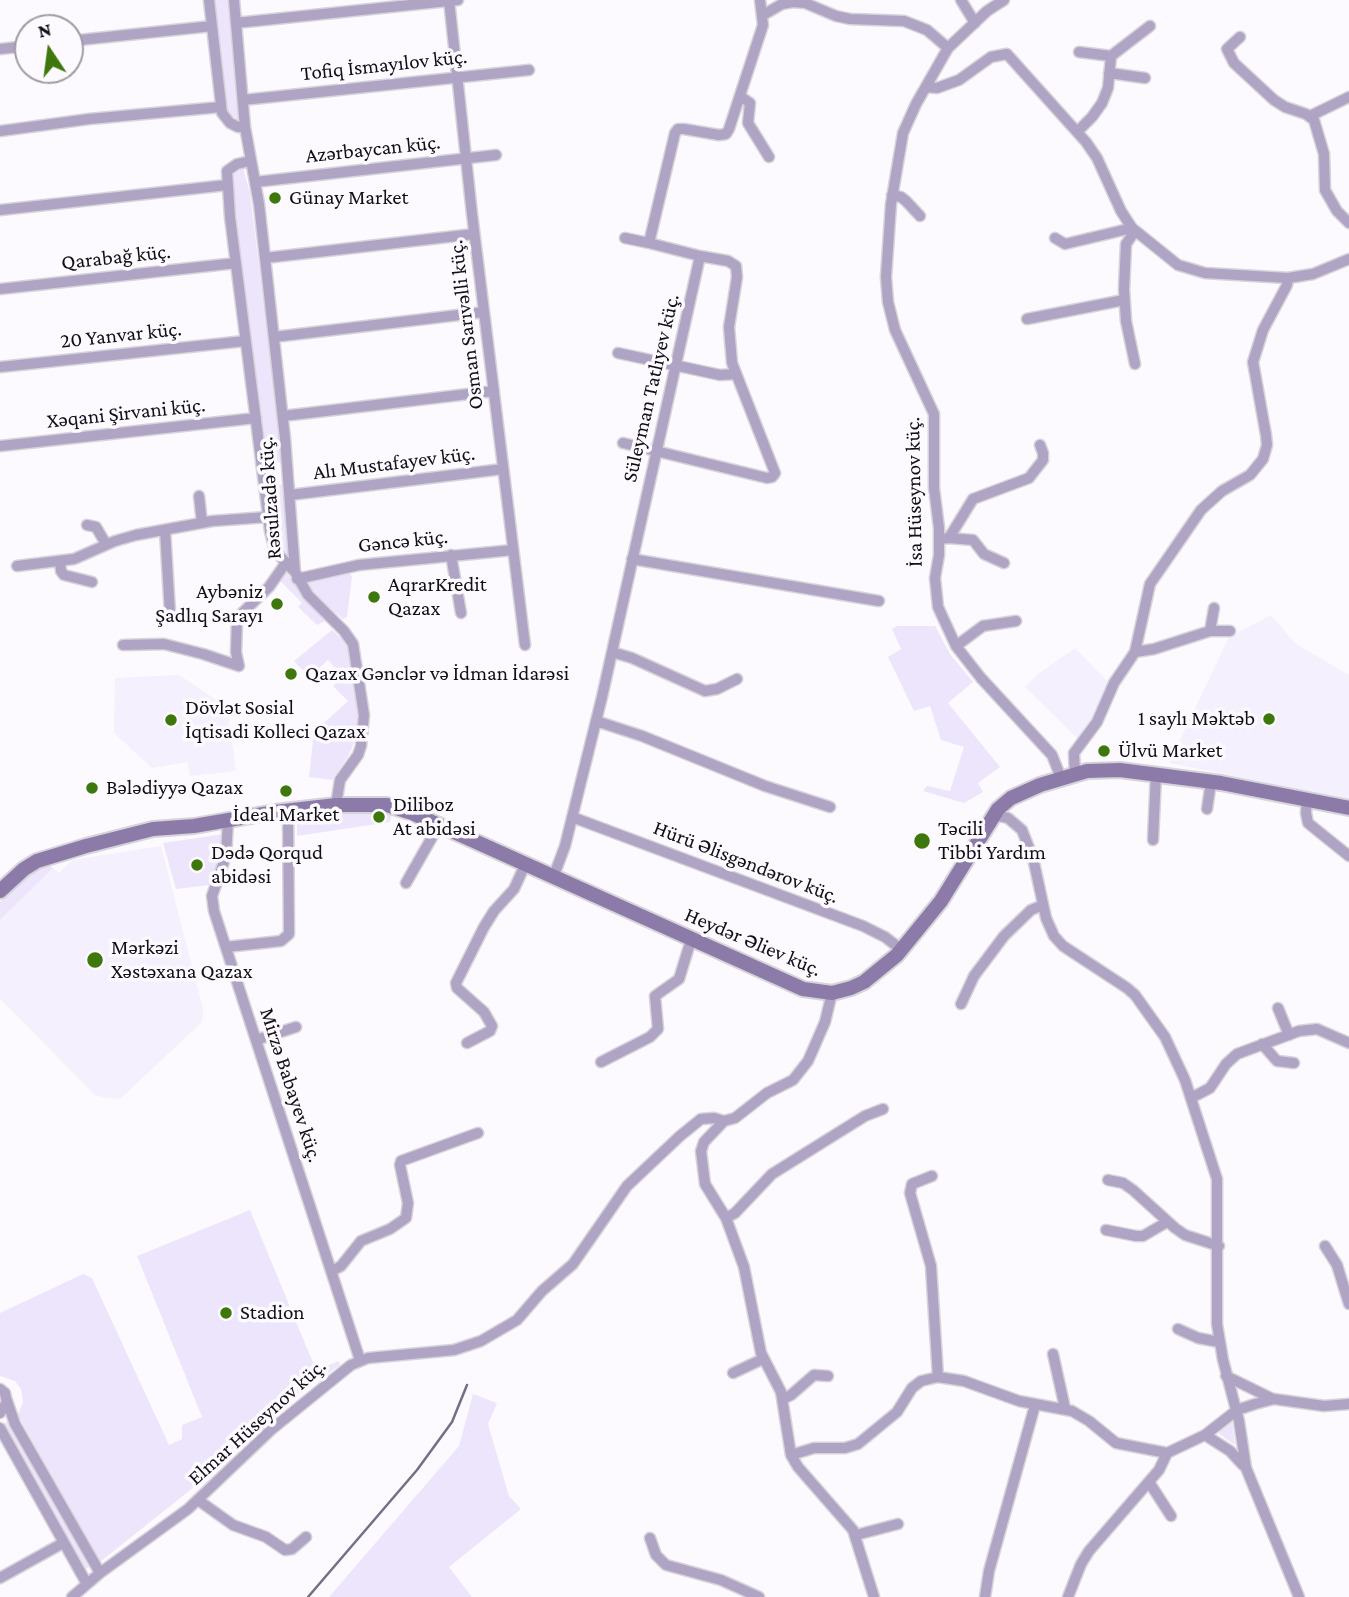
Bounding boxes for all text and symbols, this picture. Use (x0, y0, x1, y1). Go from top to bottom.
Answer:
north arrow (14, 14, 84, 84)
text: N (36, 18, 53, 42)
street label: Tofiq İsmayılov küç. (299, 44, 469, 86)
street label: Azərbaycan küç. (304, 129, 442, 169)
place label: Günay Market (289, 185, 408, 211)
marker: Günay Market (267, 190, 283, 206)
street label: Qarabağ küç. (60, 239, 172, 275)
street label: Osman Sarıvəlli küç. (443, 239, 489, 411)
street label: Süleyman Tatlıyev küç. (617, 291, 685, 485)
street label: 20 Yanvar küç. (59, 316, 183, 354)
street label: Xəqani Şirvani küç. (45, 392, 207, 434)
street label: İsa Hüseynov küç. (900, 417, 928, 567)
street label: Rəsulzadə küç. (253, 436, 287, 560)
street label: Alı Mustafayev küç. (312, 441, 476, 485)
street label: Gəncə küç. (357, 524, 449, 558)
place label: AqrarKredit Qazax (388, 572, 487, 622)
place label: Aybəniz Şadlıq Sarayı (155, 579, 263, 629)
marker: AqrarKredit Qazax (366, 589, 382, 605)
marker: Aybəniz Şadlıq Sarayı (269, 596, 285, 612)
place label: Qazax Gənclər və İdman İdarəsi (305, 661, 569, 687)
marker: Qazax Gənclər və İdman İdarəsi (283, 666, 299, 682)
place label: Dövlət Sosial İqtisadi Kolleci Qazax (185, 695, 366, 745)
place label: 1 saylı Məktəb (1138, 706, 1255, 732)
marker: 1 saylı Məktəb (1261, 711, 1277, 727)
marker: Dövlət Sosial İqtisadi Kolleci Qazax (163, 712, 179, 728)
place label: Ülvü Market (1118, 738, 1222, 764)
marker: Ülvü Market (1096, 743, 1112, 759)
place label: Bələdiyyə Qazax (106, 775, 243, 801)
marker: Bələdiyyə Qazax (84, 780, 100, 796)
marker: İdeal Market (278, 783, 294, 799)
place label: Diliboz At abidəsi (393, 792, 476, 842)
place label: İdeal Market (233, 802, 339, 828)
marker: Diliboz At abidəsi (371, 809, 387, 825)
street label: Hürü Əlisgəndərov küç. (650, 815, 842, 909)
place label: Təcili Tibbi Yardım (938, 816, 1046, 866)
marker: Təcili Tibbi Yardım (912, 831, 932, 851)
place label: Dədə Qorqud abidəsi (211, 840, 323, 890)
marker: Dədə Qorqud abidəsi (189, 857, 205, 873)
street label: Heydər Əliev küç. (681, 902, 825, 982)
place label: Mərkəzi Xəstəxana Qazax (111, 935, 253, 985)
marker: Mərkəzi Xəstəxana Qazax (85, 950, 105, 970)
street label: Mirzə Babayev küç. (254, 1005, 328, 1165)
place label: Stadion (240, 1300, 305, 1326)
marker: Stadion (218, 1305, 234, 1321)
street label: Elmar Hüseynov küç. (183, 1353, 331, 1491)

